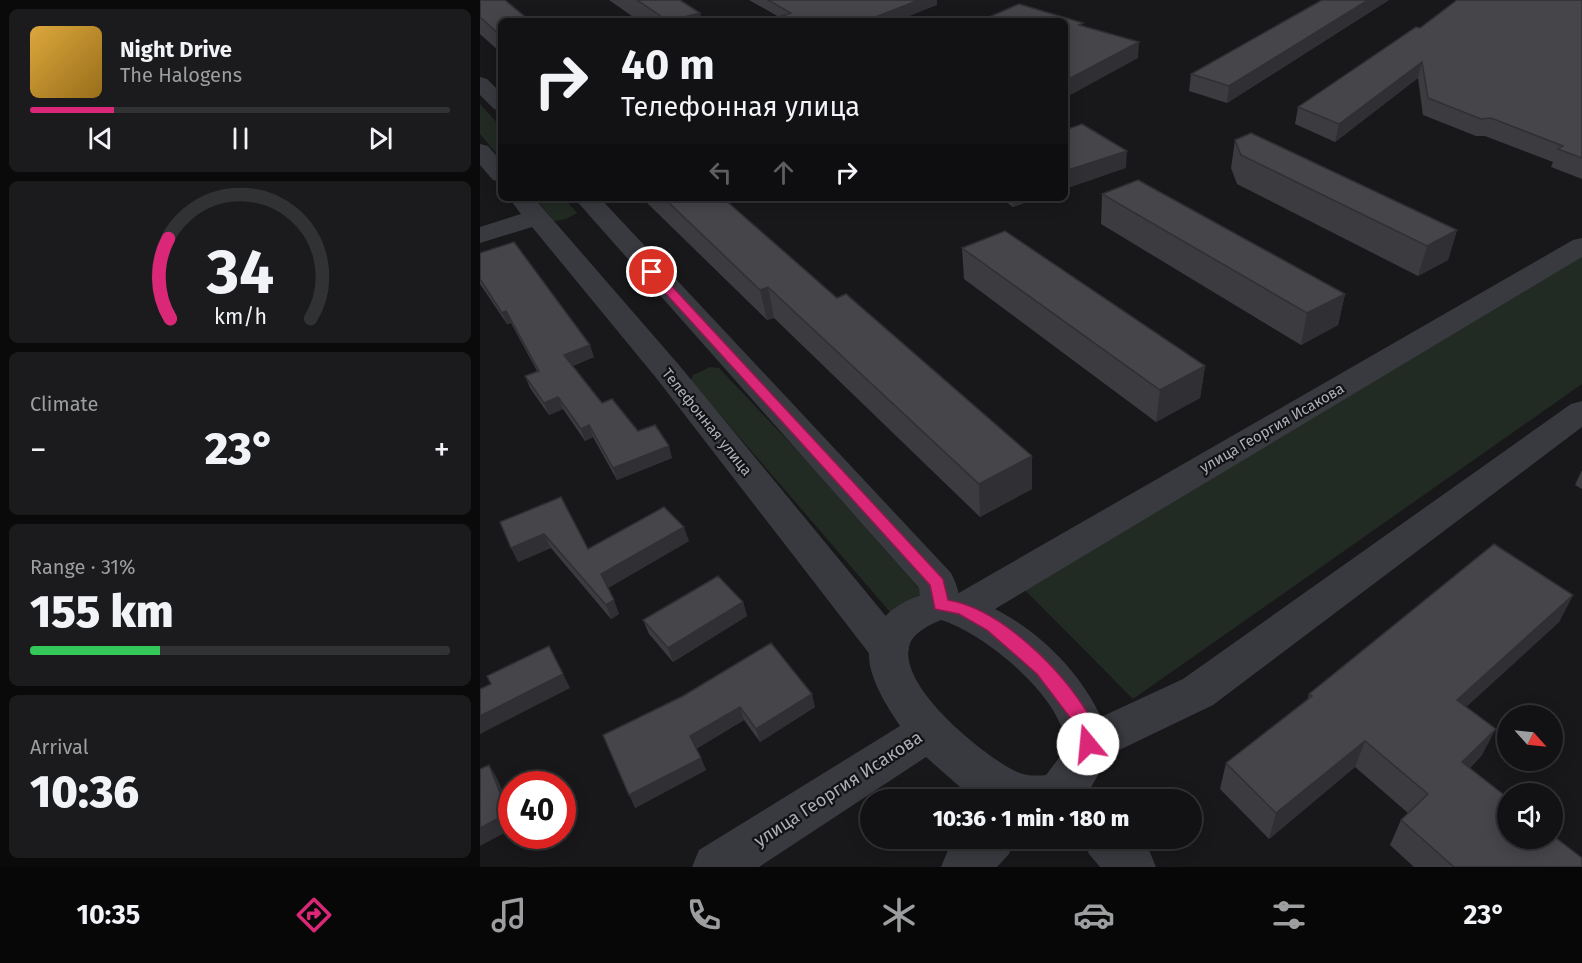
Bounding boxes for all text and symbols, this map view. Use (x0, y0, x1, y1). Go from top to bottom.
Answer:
text: Night Drive (120, 36, 232, 63)
text: 40 m (621, 40, 715, 90)
icon: right (522, 42, 600, 120)
text: The Halogens (120, 63, 242, 87)
text: Телефонная улица (621, 91, 860, 123)
icon: previous (84, 122, 117, 155)
icon: pause (224, 122, 257, 155)
icon: next (364, 122, 397, 155)
icon: left (704, 156, 737, 189)
icon: ahead (767, 156, 800, 189)
icon: right (830, 156, 863, 189)
text: 34 (205, 235, 274, 310)
pin (626, 246, 677, 297)
icon: arrive (635, 255, 668, 288)
text: km/h (213, 304, 267, 330)
street label: Телефонная улица (658, 365, 756, 479)
street label: улица Георгия Исакова (1197, 379, 1347, 477)
text: Climate (30, 392, 98, 416)
text: 23° (205, 422, 275, 476)
text: − (30, 430, 47, 470)
text: + (434, 430, 450, 470)
text: Range · 31% (30, 555, 136, 579)
text: 155 km (30, 585, 174, 639)
north arrow (1497, 705, 1563, 771)
map controls (1497, 705, 1563, 849)
position arrow (1056, 712, 1120, 776)
street label: улица Георгия Исакова (750, 726, 926, 852)
text: Arrival (30, 735, 89, 759)
text: 10:36 (30, 765, 139, 819)
speed limit sign: 40 (498, 771, 576, 849)
button: sound (1497, 783, 1563, 849)
text: 10:36 · 1 min · 180 m (933, 805, 1129, 832)
icon: directions (293, 894, 335, 936)
icon: music (488, 894, 530, 936)
icon: phone (683, 894, 725, 936)
icon: climate (878, 894, 920, 936)
icon: car (1073, 894, 1115, 936)
icon: filters (1268, 894, 1310, 936)
text: 10:35 (77, 899, 140, 931)
text: 23° (1463, 899, 1505, 931)

